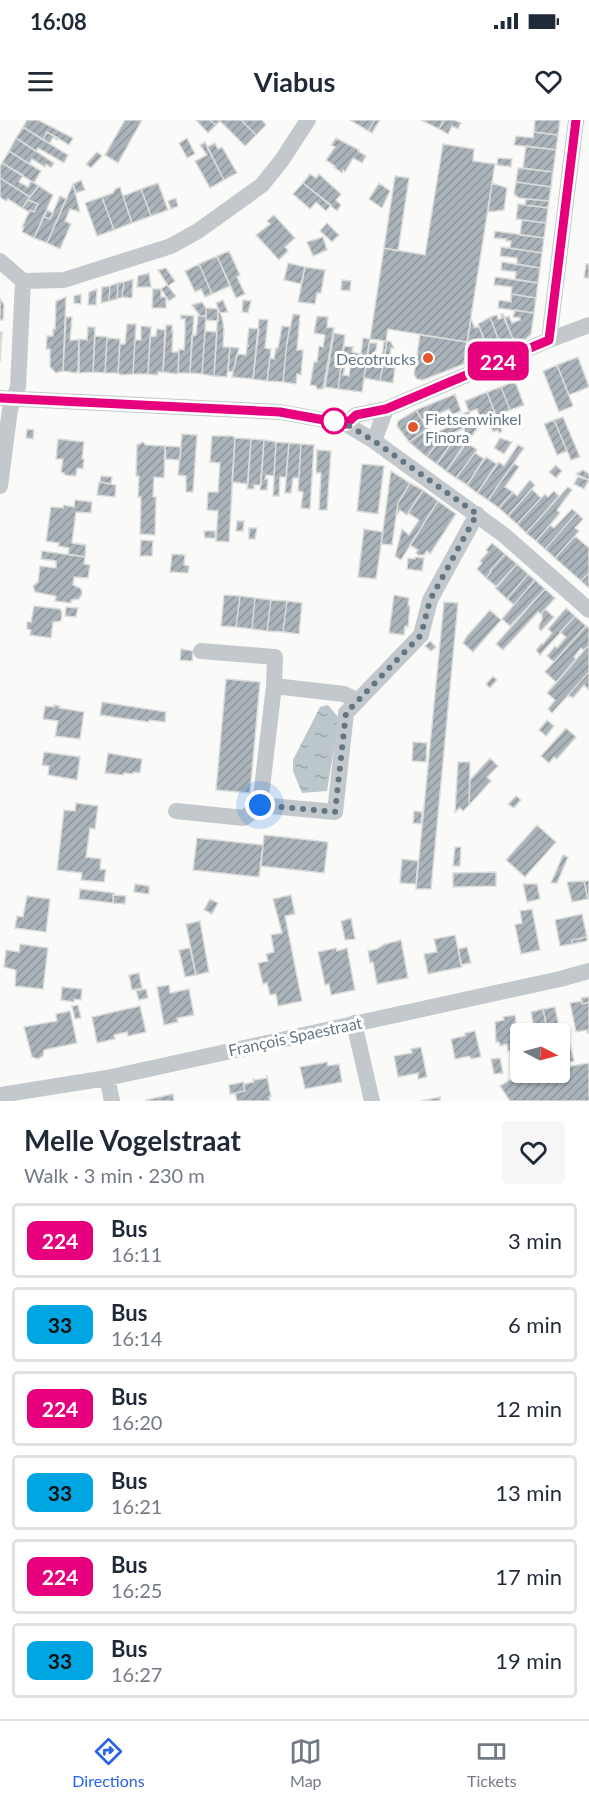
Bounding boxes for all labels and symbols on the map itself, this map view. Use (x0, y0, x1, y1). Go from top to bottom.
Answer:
line badge: 224 (464, 342, 532, 380)
place label: Decotrucks (336, 349, 416, 368)
marker: Decotrucks (421, 351, 435, 365)
unlabelled marker (321, 408, 347, 434)
place label: Fietsenwinkel Finora (425, 409, 521, 446)
marker: Fietsenwinkel Finora (406, 420, 420, 434)
your location (245, 790, 275, 820)
street label: François Spaestraat (226, 1013, 364, 1059)
north arrow (510, 1023, 570, 1083)

